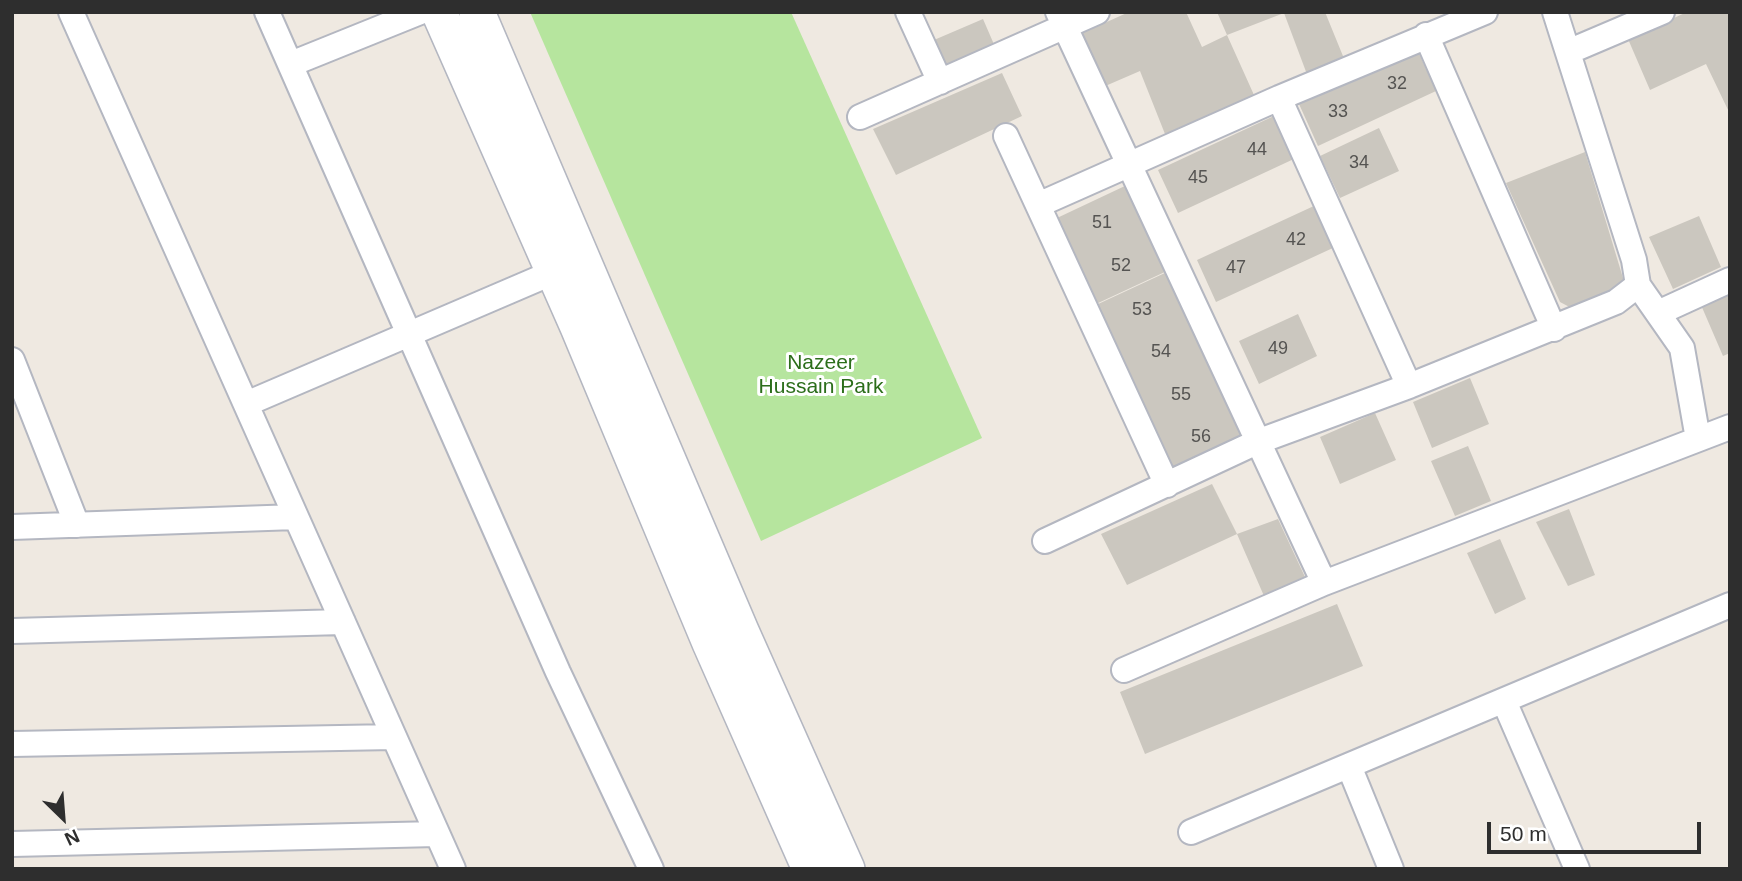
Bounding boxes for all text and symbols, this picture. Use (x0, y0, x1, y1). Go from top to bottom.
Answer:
house number: 32 (1387, 73, 1407, 95)
house number: 33 (1328, 101, 1348, 123)
house number: 44 (1247, 139, 1267, 161)
house number: 34 (1349, 152, 1369, 174)
house number: 45 (1188, 167, 1208, 189)
house number: 51 (1092, 212, 1112, 234)
house number: 42 (1286, 229, 1306, 251)
house number: 52 (1111, 255, 1131, 277)
house number: 47 (1226, 257, 1246, 279)
house number: 53 (1132, 299, 1152, 321)
house number: 49 (1268, 338, 1288, 360)
house number: 54 (1151, 341, 1171, 363)
park label: Nazeer Hussain Park (759, 350, 883, 400)
house number: 55 (1171, 384, 1191, 406)
house number: 56 (1191, 426, 1211, 448)
north arrow (28, 783, 98, 853)
scale bar (1490, 808, 1704, 852)
text: 50 m (1500, 822, 1547, 845)
text: N (61, 825, 83, 850)

